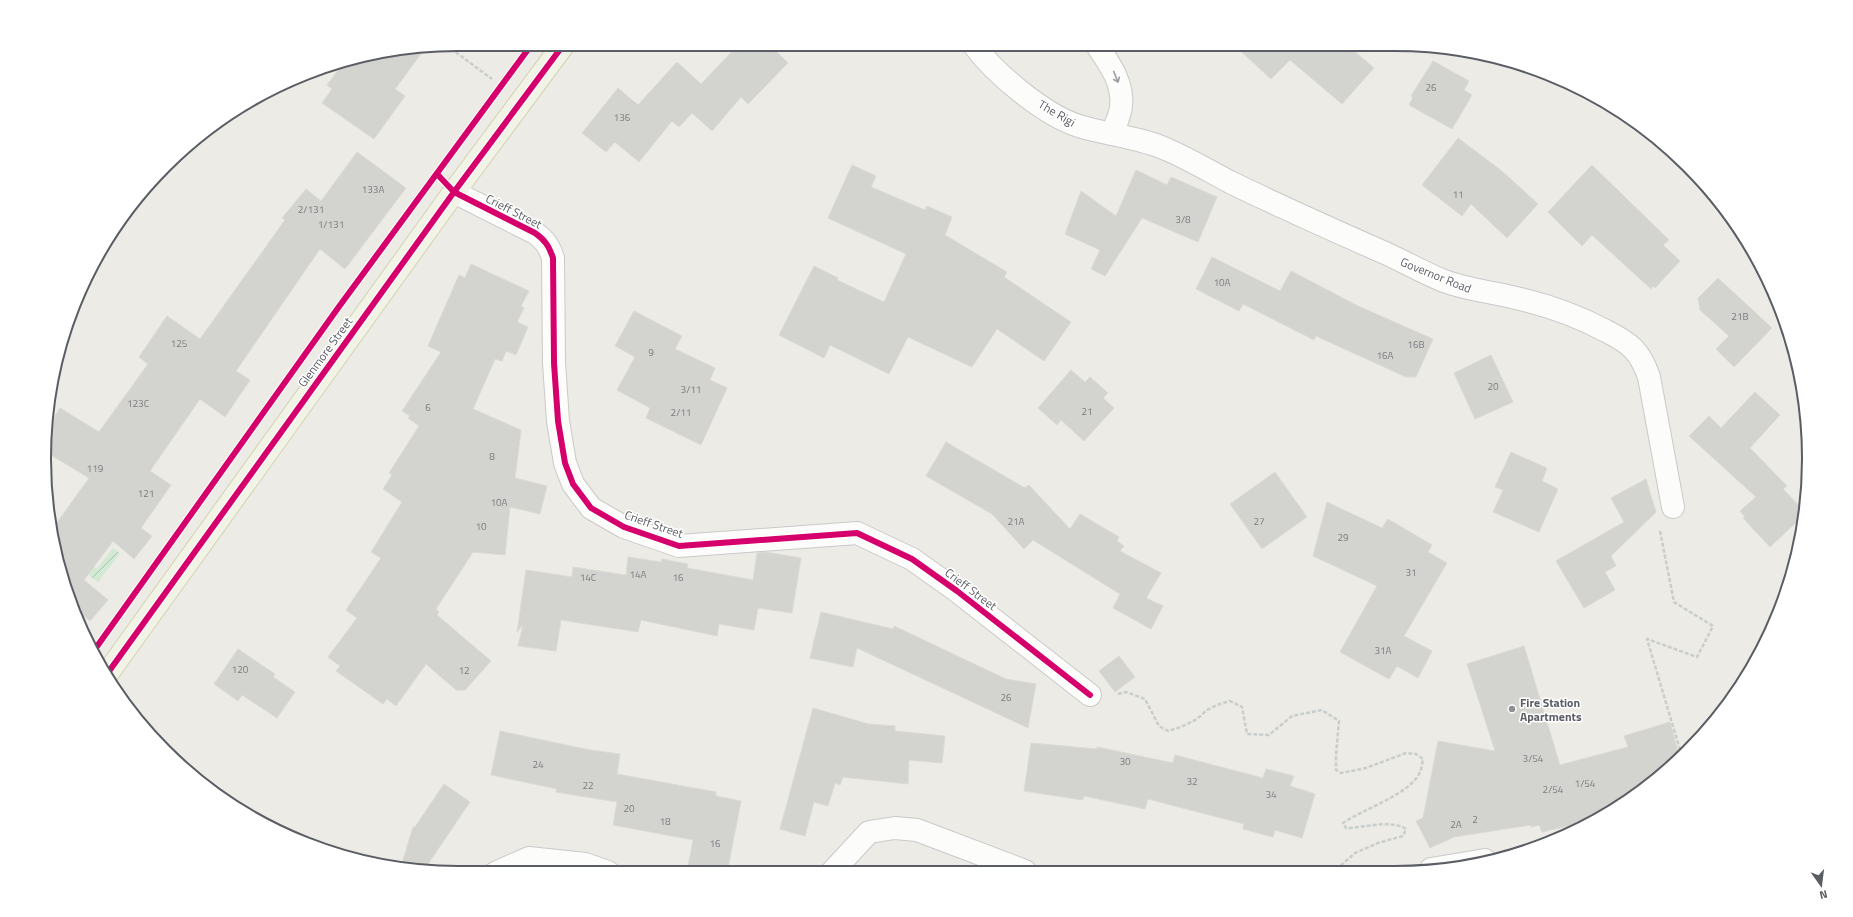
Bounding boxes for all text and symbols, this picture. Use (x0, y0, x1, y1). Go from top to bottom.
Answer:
one-way arrow (1113, 71, 1121, 83)
house number: 26 (1425, 80, 1437, 95)
street label: The Rigi (1035, 95, 1079, 131)
house number: 136 (614, 110, 631, 125)
house number: 133A (362, 182, 384, 197)
house number: 11 (1452, 187, 1464, 202)
street label: Crieff Street (483, 189, 546, 234)
house number: 2/131 (298, 202, 324, 217)
house number: 3/8 (1175, 212, 1191, 227)
house number: 1/131 (318, 217, 344, 232)
street label: Governor Road (1398, 252, 1474, 298)
house number: 10A (1213, 275, 1231, 290)
house number: 21B (1731, 309, 1749, 324)
street label: Glenmore Street (293, 312, 357, 391)
house number: 125 (171, 336, 188, 351)
house number: 16B (1407, 337, 1425, 352)
house number: 9 (648, 345, 654, 360)
house number: 16A (1376, 348, 1394, 363)
house number: 20 (1487, 379, 1499, 394)
house number: 3/11 (681, 382, 701, 397)
house number: 123C (127, 396, 150, 411)
house number: 6 (425, 400, 431, 415)
house number: 21 (1081, 404, 1093, 419)
house number: 2/11 (671, 405, 691, 420)
house number: 8 (489, 449, 495, 464)
house number: 119 (87, 461, 104, 476)
house number: 121 (138, 486, 154, 501)
house number: 10A (490, 495, 508, 510)
street label: Crieff Street (622, 505, 687, 543)
house number: 21A (1007, 514, 1025, 529)
house number: 27 (1253, 514, 1265, 529)
house number: 10 (475, 519, 487, 534)
house number: 29 (1337, 530, 1349, 545)
street label: Crieff Street (941, 563, 1002, 615)
house number: 31 (1405, 565, 1417, 580)
house number: 14A (629, 567, 647, 582)
house number: 14C (580, 570, 597, 585)
house number: 16 (672, 570, 684, 585)
house number: 31A (1374, 643, 1392, 658)
house number: 120 (232, 662, 249, 677)
house number: 12 (458, 663, 470, 678)
house number: 26 (1000, 690, 1012, 705)
place label: Fire Station Apartments (1520, 693, 1582, 726)
marker: Fire Station Apartments (1507, 704, 1517, 714)
house number: 3/54 (1523, 751, 1544, 766)
house number: 30 (1119, 754, 1131, 769)
house number: 24 (532, 757, 544, 772)
house number: 32 (1186, 774, 1198, 789)
house number: 1/54 (1575, 776, 1596, 791)
house number: 22 (582, 778, 594, 793)
house number: 2/54 (1543, 782, 1564, 797)
house number: 34 (1265, 787, 1277, 802)
house number: 20 (623, 801, 635, 816)
house number: 2 (1472, 812, 1478, 827)
house number: 18 (659, 814, 671, 829)
house number: 2A (1450, 817, 1462, 832)
house number: 16 (709, 836, 721, 851)
north arrow (1801, 865, 1841, 905)
text: N (1818, 886, 1829, 903)

